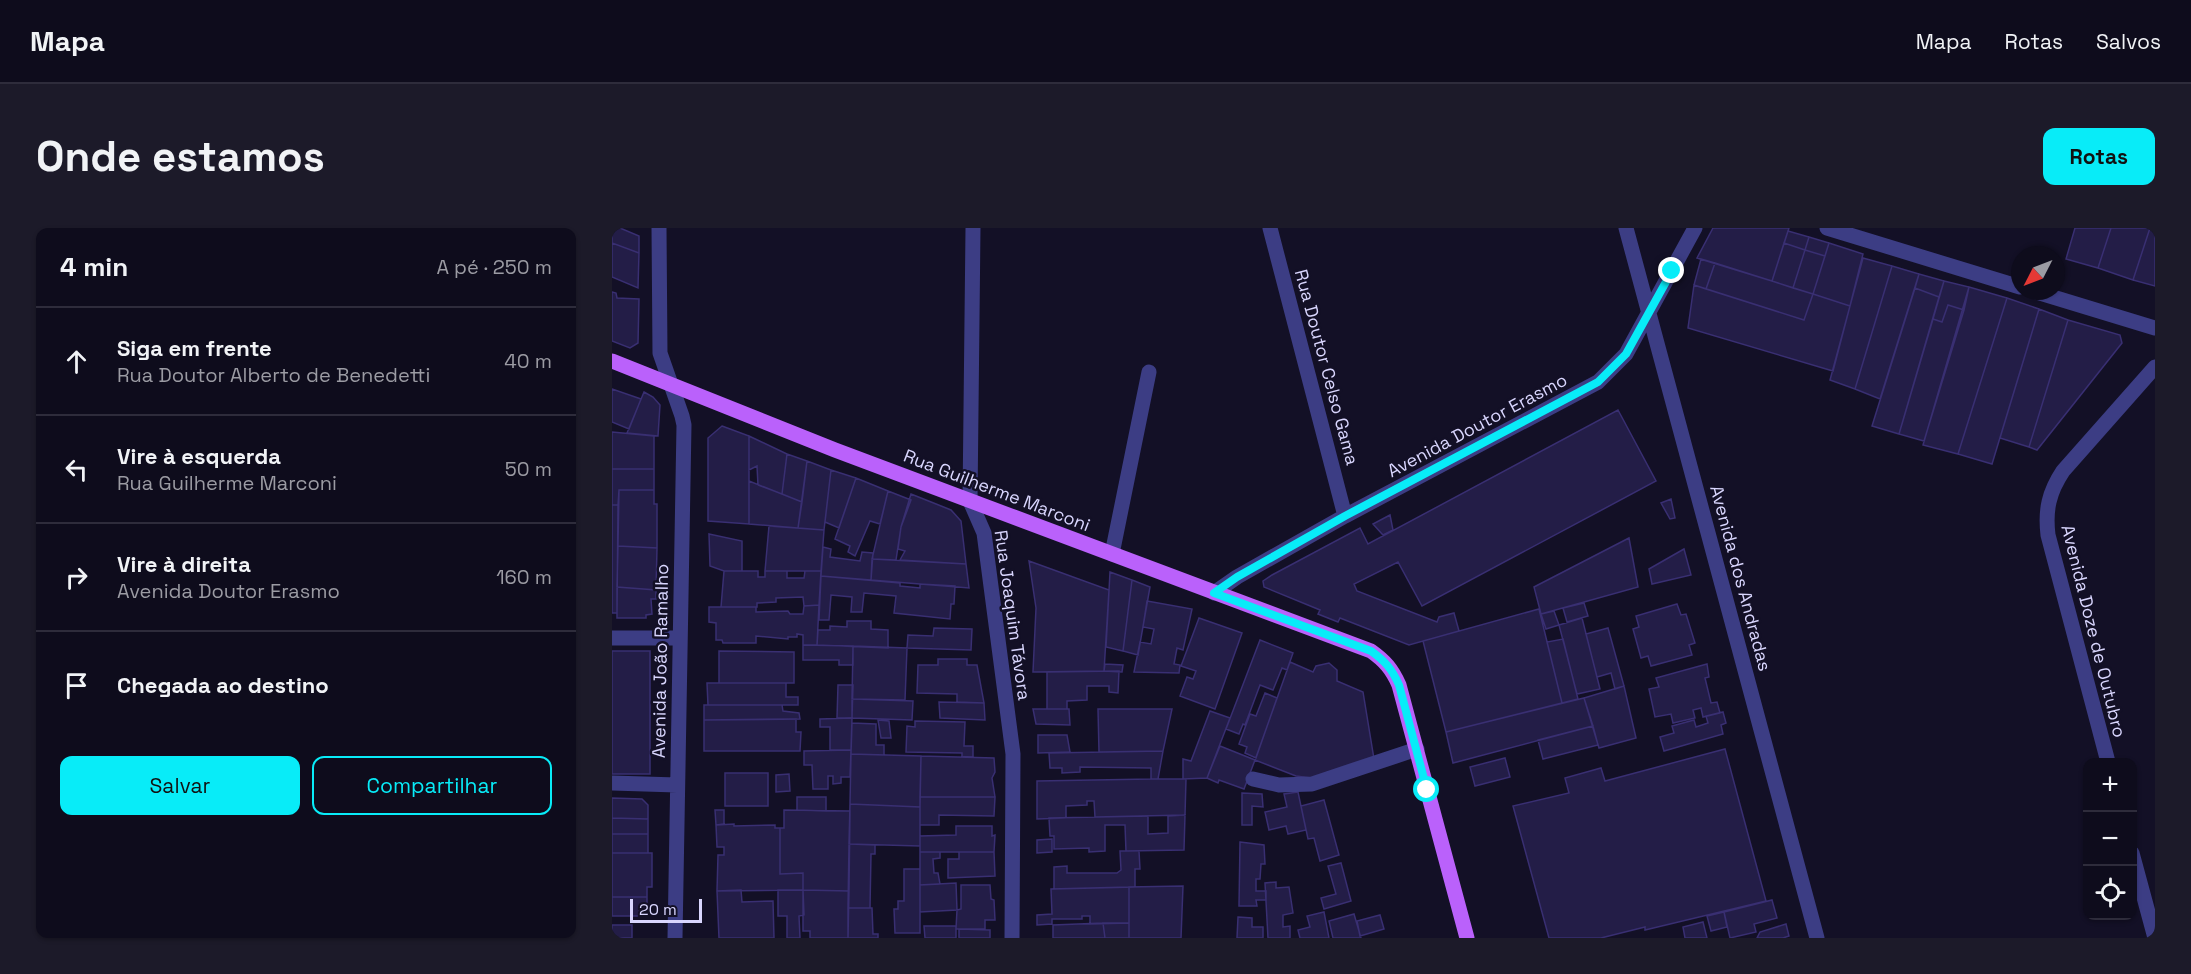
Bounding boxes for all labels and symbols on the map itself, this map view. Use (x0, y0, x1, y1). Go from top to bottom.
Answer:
north arrow (2011, 246, 2065, 300)
route end (1658, 257, 1684, 283)
street label: Rua Doutor Celso Gama (1290, 267, 1364, 467)
street label: Avenida Doutor Erasmo (1383, 368, 1571, 482)
street label: Rua Guilherme Marconi (900, 444, 1094, 536)
street label: Avenida dos Andradas (1705, 483, 1777, 673)
street label: Avenida Doze de Outubro (2056, 522, 2132, 740)
street label: Rua Joaquim Távora (990, 528, 1036, 702)
street label: Avenida João Ramalho (647, 564, 673, 758)
route start (1413, 776, 1439, 802)
scale bar (630, 896, 702, 924)

